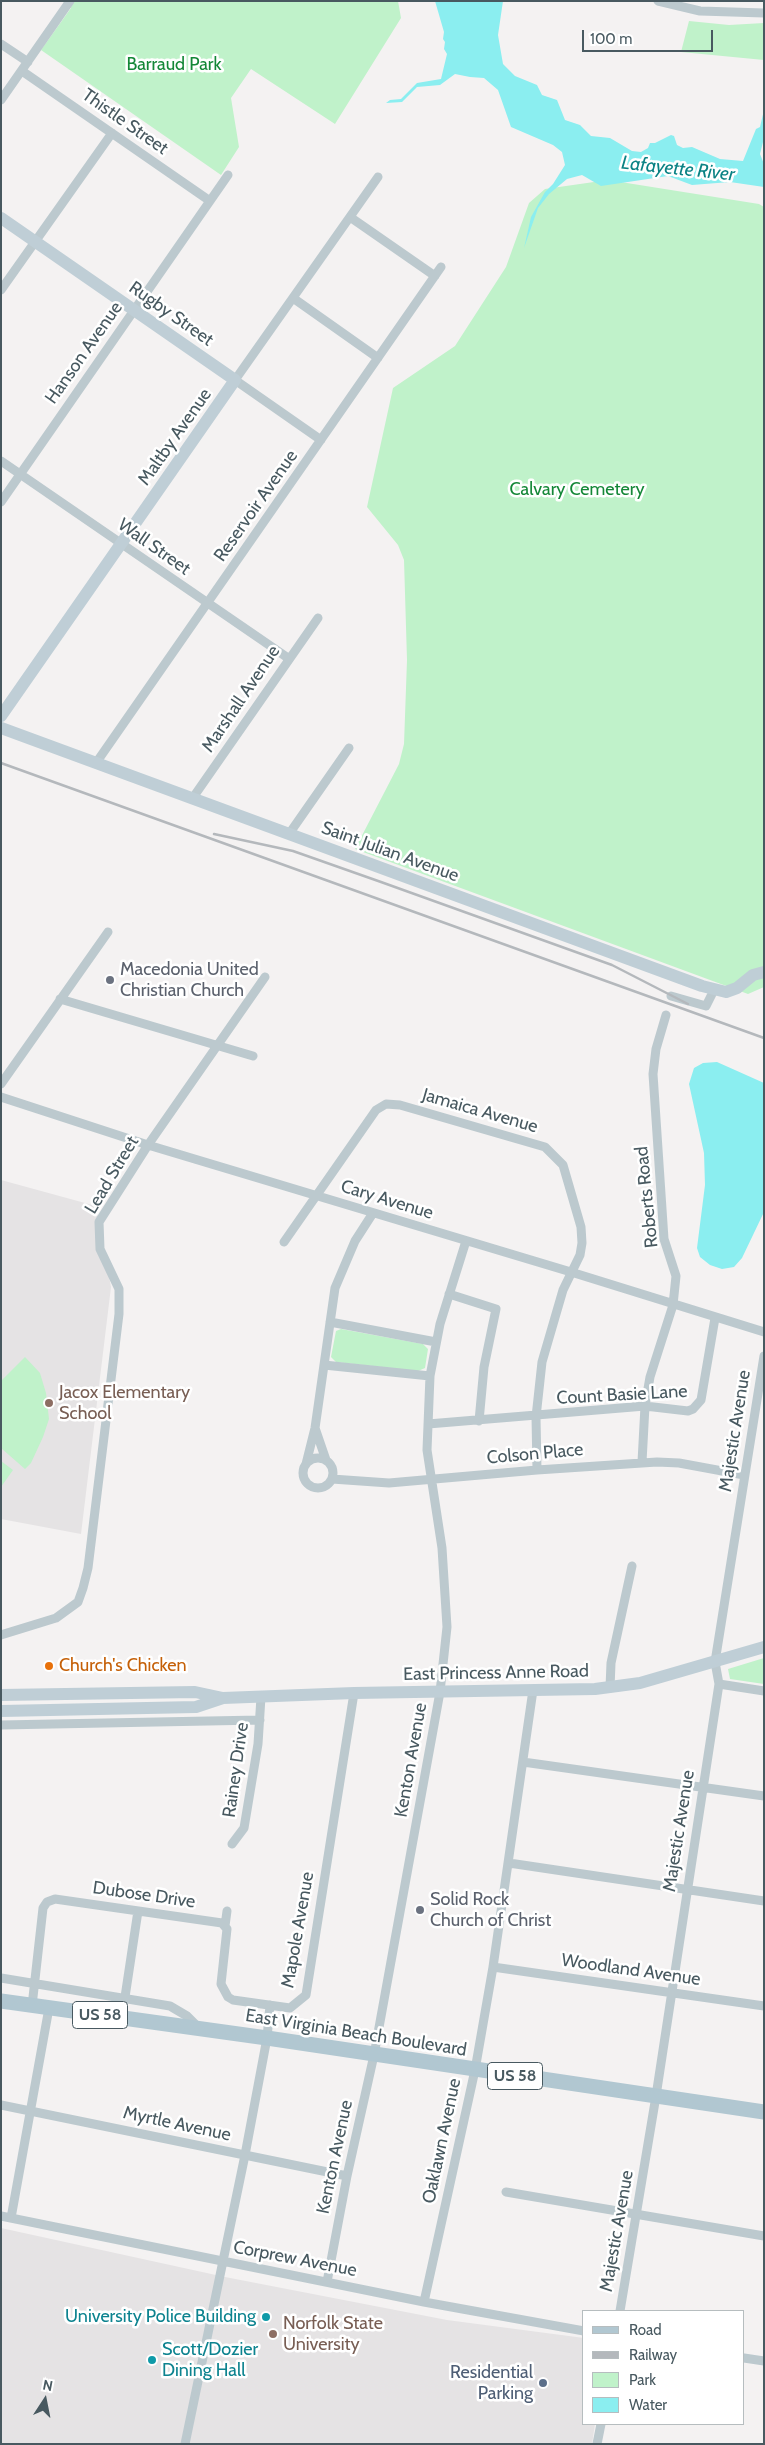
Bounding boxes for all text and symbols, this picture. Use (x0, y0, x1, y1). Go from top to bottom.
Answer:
scale bar (585, 20, 716, 52)
text: 100 m (590, 30, 632, 48)
park label: Barraud Park (126, 54, 222, 76)
street label: Thistle Street (78, 84, 172, 160)
water label: Lafayette River (620, 152, 736, 186)
street label: Rugby Street (125, 277, 217, 351)
street label: Hanson Avenue (41, 298, 127, 408)
street label: Maltby Avenue (134, 384, 216, 490)
street label: Reservoir Avenue (209, 446, 303, 566)
park label: Calvary Cemetery (509, 479, 645, 501)
street label: Wall Street (114, 514, 194, 580)
street label: Marshall Avenue (197, 641, 285, 757)
street label: Saint Julian Avenue (318, 817, 462, 887)
place label: Macedonia United Christian Church (120, 959, 259, 1002)
marker: Macedonia United Christian Church (104, 974, 116, 986)
street label: Jamaica Avenue (420, 1084, 540, 1138)
street label: Lead Street (80, 1132, 144, 1218)
street label: Roberts Road (631, 1145, 663, 1249)
street label: Cary Avenue (338, 1176, 436, 1224)
street label: Majestic Avenue (715, 1369, 755, 1493)
street label: Count Basie Lane (556, 1381, 688, 1409)
place label: Jacox Elementary School (59, 1382, 190, 1425)
marker: Jacox Elementary School (43, 1397, 55, 1409)
street label: Colson Place (486, 1439, 584, 1469)
place label: Church's Chicken (59, 1655, 186, 1677)
marker: Church's Chicken (43, 1660, 55, 1672)
street label: East Princess Anne Road (403, 1661, 589, 1685)
street label: Kenton Avenue (390, 1701, 432, 1819)
street label: Rainey Drive (219, 1721, 253, 1819)
street label: Majestic Avenue (659, 1769, 699, 1893)
street label: Mapole Avenue (277, 1870, 319, 1990)
street label: Dubose Drive (91, 1877, 197, 1913)
place label: Solid Rock Church of Christ (430, 1889, 551, 1932)
marker: Solid Rock Church of Christ (414, 1904, 426, 1916)
street label: Woodland Avenue (560, 1950, 702, 1990)
road number: US 58 (72, 2002, 128, 2028)
street label: East Virginia Beach Boulevard (244, 2005, 468, 2061)
road number: US 58 (488, 2062, 542, 2090)
street label: Oaklawn Avenue (418, 2076, 466, 2206)
street label: Kenton Avenue (312, 2098, 358, 2216)
street label: Myrtle Avenue (121, 2102, 233, 2146)
street label: Majestic Avenue (596, 2169, 638, 2293)
street label: Corprew Avenue (231, 2236, 359, 2282)
place label: University Police Building (65, 2306, 256, 2328)
legend (582, 2310, 745, 2425)
marker: University Police Building (260, 2311, 272, 2323)
place label: Norfolk State University (283, 2313, 383, 2356)
text: Road (629, 2321, 662, 2339)
marker: Norfolk State University (267, 2328, 279, 2340)
place label: Scott/Dozier Dining Hall (162, 2339, 258, 2382)
text: Railway (629, 2346, 677, 2364)
marker: Scott/Dozier Dining Hall (146, 2354, 158, 2366)
place label: Residential Parking (450, 2362, 533, 2404)
text: Park (629, 2371, 656, 2389)
north arrow (20, 2375, 70, 2425)
text: N (41, 2375, 54, 2395)
marker: Residential Parking (537, 2377, 549, 2389)
text: Water (629, 2396, 667, 2414)

